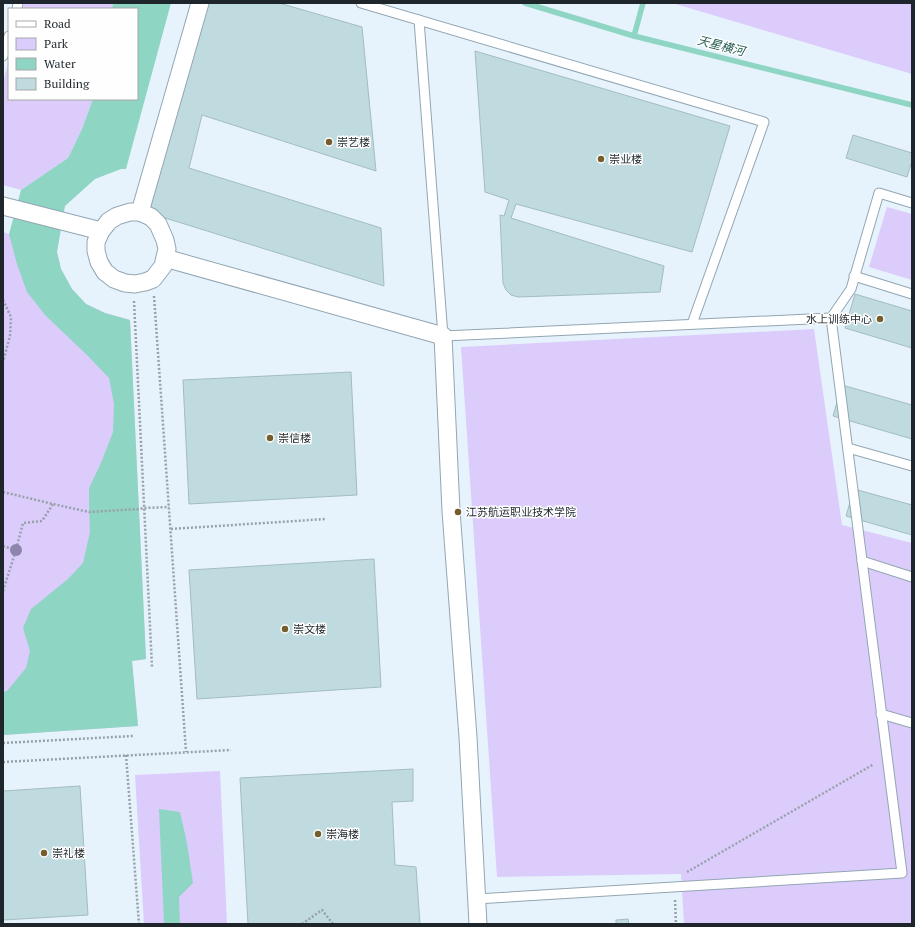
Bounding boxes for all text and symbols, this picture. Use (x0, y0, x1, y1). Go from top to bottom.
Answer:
legend (8, 8, 138, 100)
text: Road (44, 16, 71, 31)
water label: 天星横河 (696, 32, 748, 59)
text: Park (44, 36, 69, 51)
text: Water (44, 56, 76, 71)
text: Building (44, 76, 90, 91)
place label: 崇艺楼 (337, 135, 370, 149)
marker: 崇艺楼 (324, 137, 334, 147)
place label: 崇业楼 (609, 152, 642, 166)
marker: 崇业楼 (596, 154, 606, 164)
place label: 水上训练中心 (806, 312, 872, 326)
marker: 水上训练中心 (875, 314, 885, 324)
place label: 崇信楼 (278, 431, 311, 445)
marker: 崇信楼 (265, 433, 275, 443)
place label: 江苏航运职业技术学院 (466, 505, 576, 519)
marker: 江苏航运职业技术学院 (453, 507, 463, 517)
place label: 崇文楼 (293, 622, 326, 636)
marker: 崇文楼 (280, 624, 290, 634)
place label: 崇海楼 (326, 827, 359, 841)
marker: 崇海楼 (313, 829, 323, 839)
place label: 崇礼楼 (52, 846, 85, 860)
marker: 崇礼楼 (39, 848, 49, 858)

